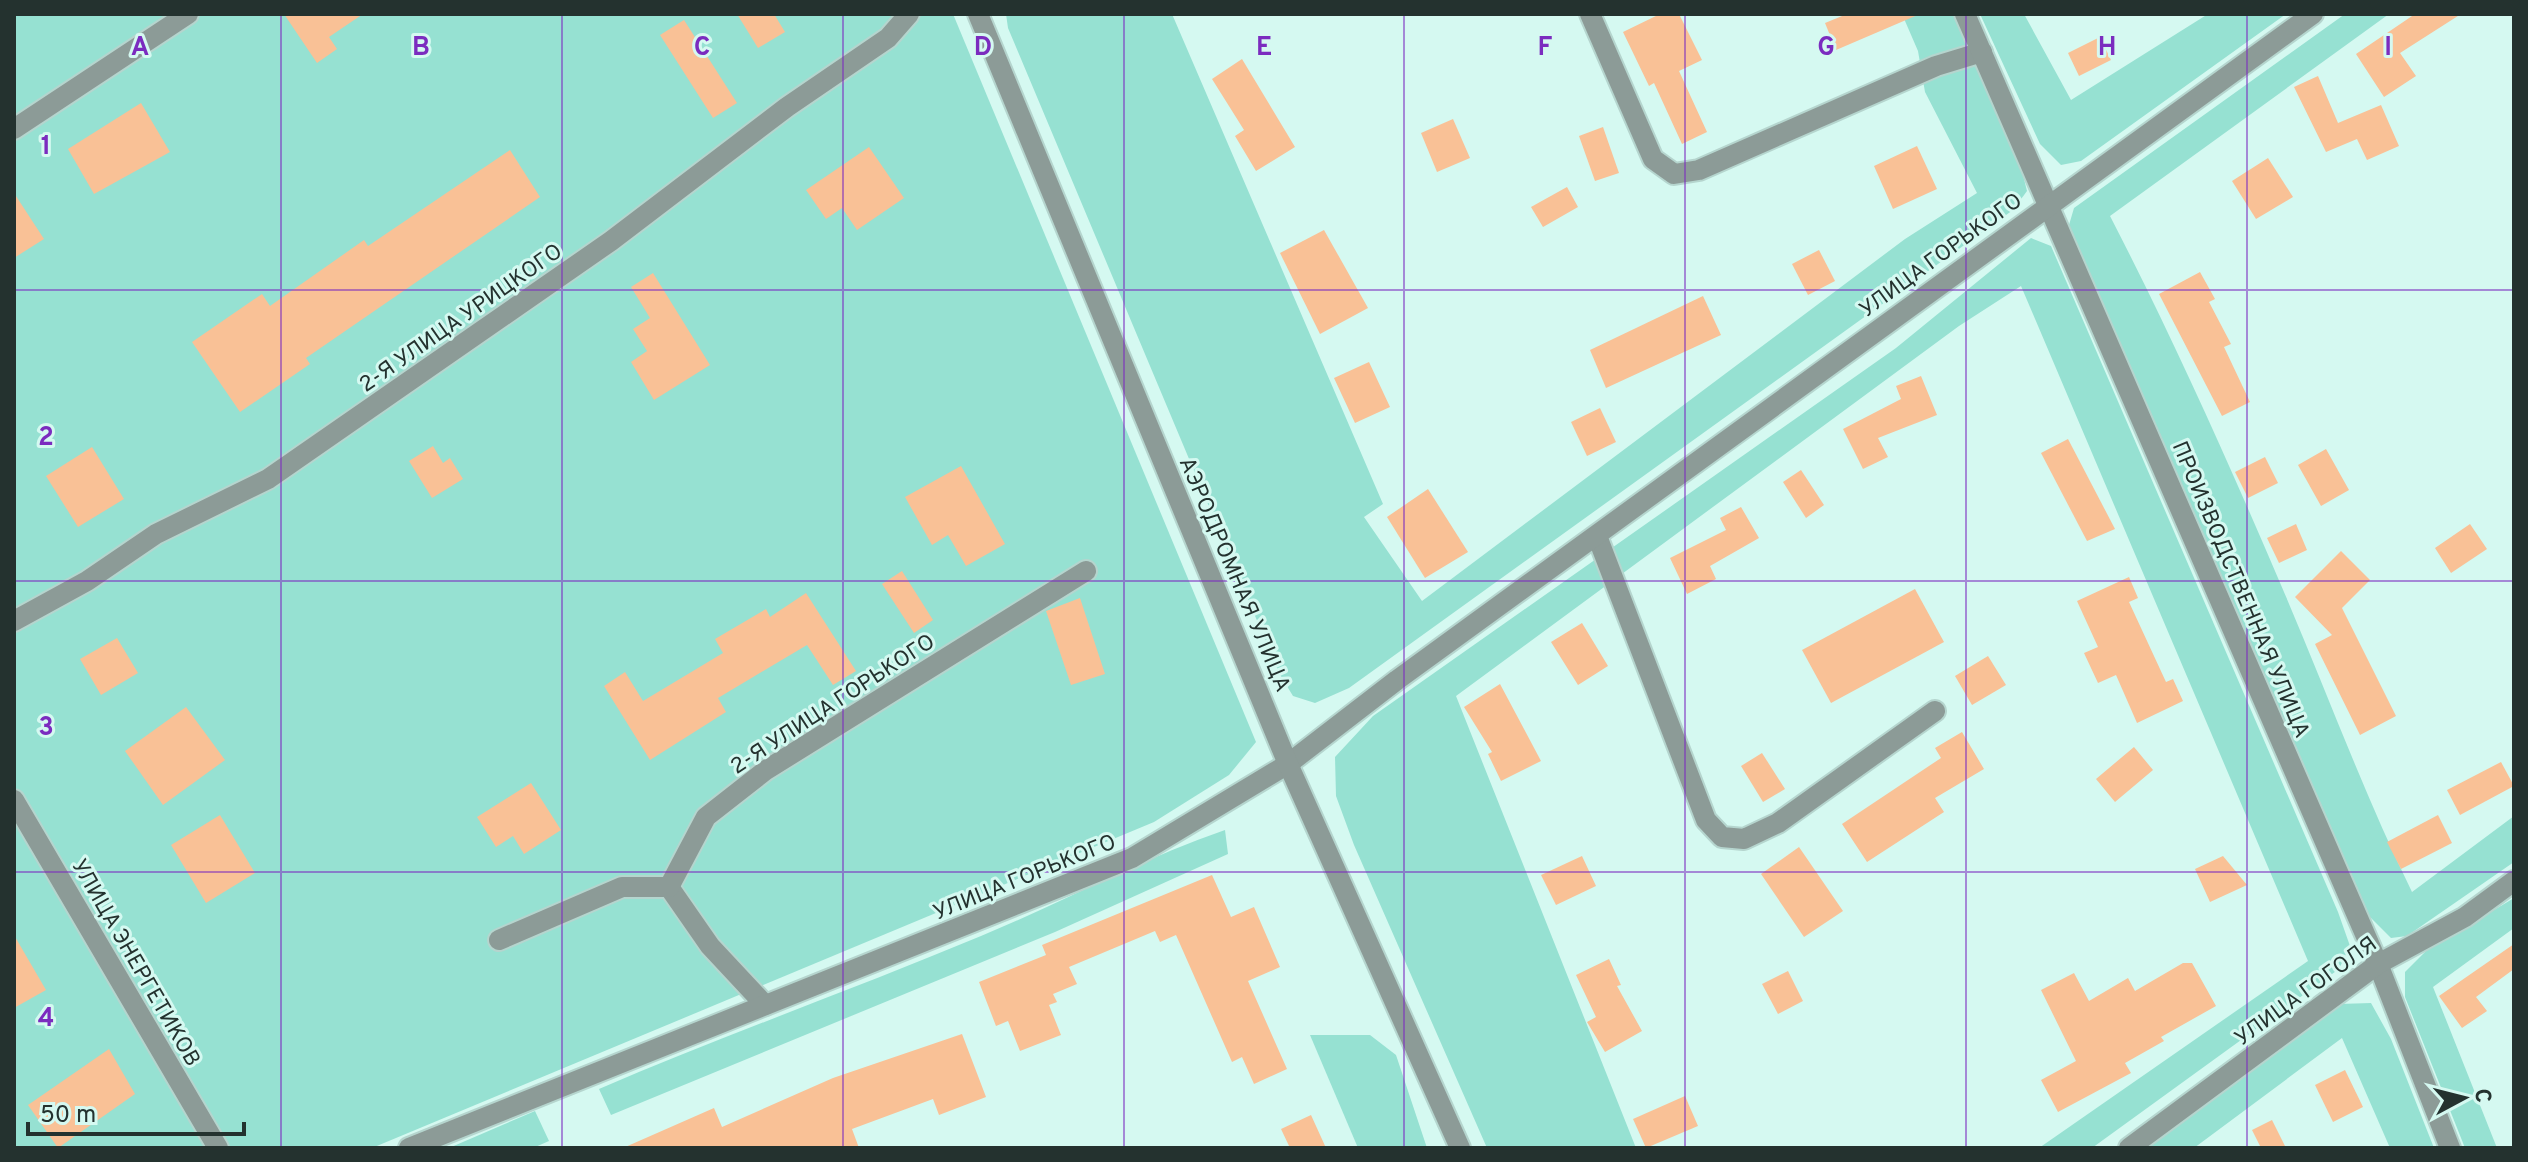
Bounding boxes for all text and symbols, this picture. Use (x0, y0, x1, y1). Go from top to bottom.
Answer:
text: A (131, 32, 149, 65)
text: B (412, 32, 430, 65)
text: C (694, 32, 710, 65)
text: D (974, 32, 992, 65)
text: E (1256, 32, 1272, 65)
text: F (1538, 32, 1553, 65)
text: G (1817, 32, 1835, 65)
text: H (2098, 32, 2116, 65)
text: I (2384, 32, 2392, 65)
text: 1 (41, 131, 51, 164)
street label: УЛИЦА ГОРЬКОГО (1855, 188, 2028, 324)
street label: 2-Я УЛИЦА УРИЦКОГО (355, 239, 568, 399)
text: 2 (38, 422, 54, 455)
street label: ПРОИЗВОДСТВЕННАЯ УЛИЦА (2165, 438, 2315, 742)
street label: АЭРОДРОМНАЯ УЛИЦА (1172, 454, 1295, 696)
street label: 2-Я УЛИЦА ГОРЬКОГО (726, 629, 941, 781)
text: 3 (38, 712, 54, 745)
street label: УЛИЦА ГОРЬКОГО (930, 829, 1120, 927)
street label: УЛИЦА ЭНЕРГЕТИКОВ (64, 855, 205, 1072)
street label: УЛИЦА ГОГОЛЯ (2230, 931, 2383, 1053)
text: 4 (38, 1003, 54, 1036)
north arrow (2424, 1058, 2504, 1138)
scale bar (28, 1086, 244, 1136)
text: С (2467, 1087, 2496, 1104)
text: 50 m (40, 1101, 96, 1131)

